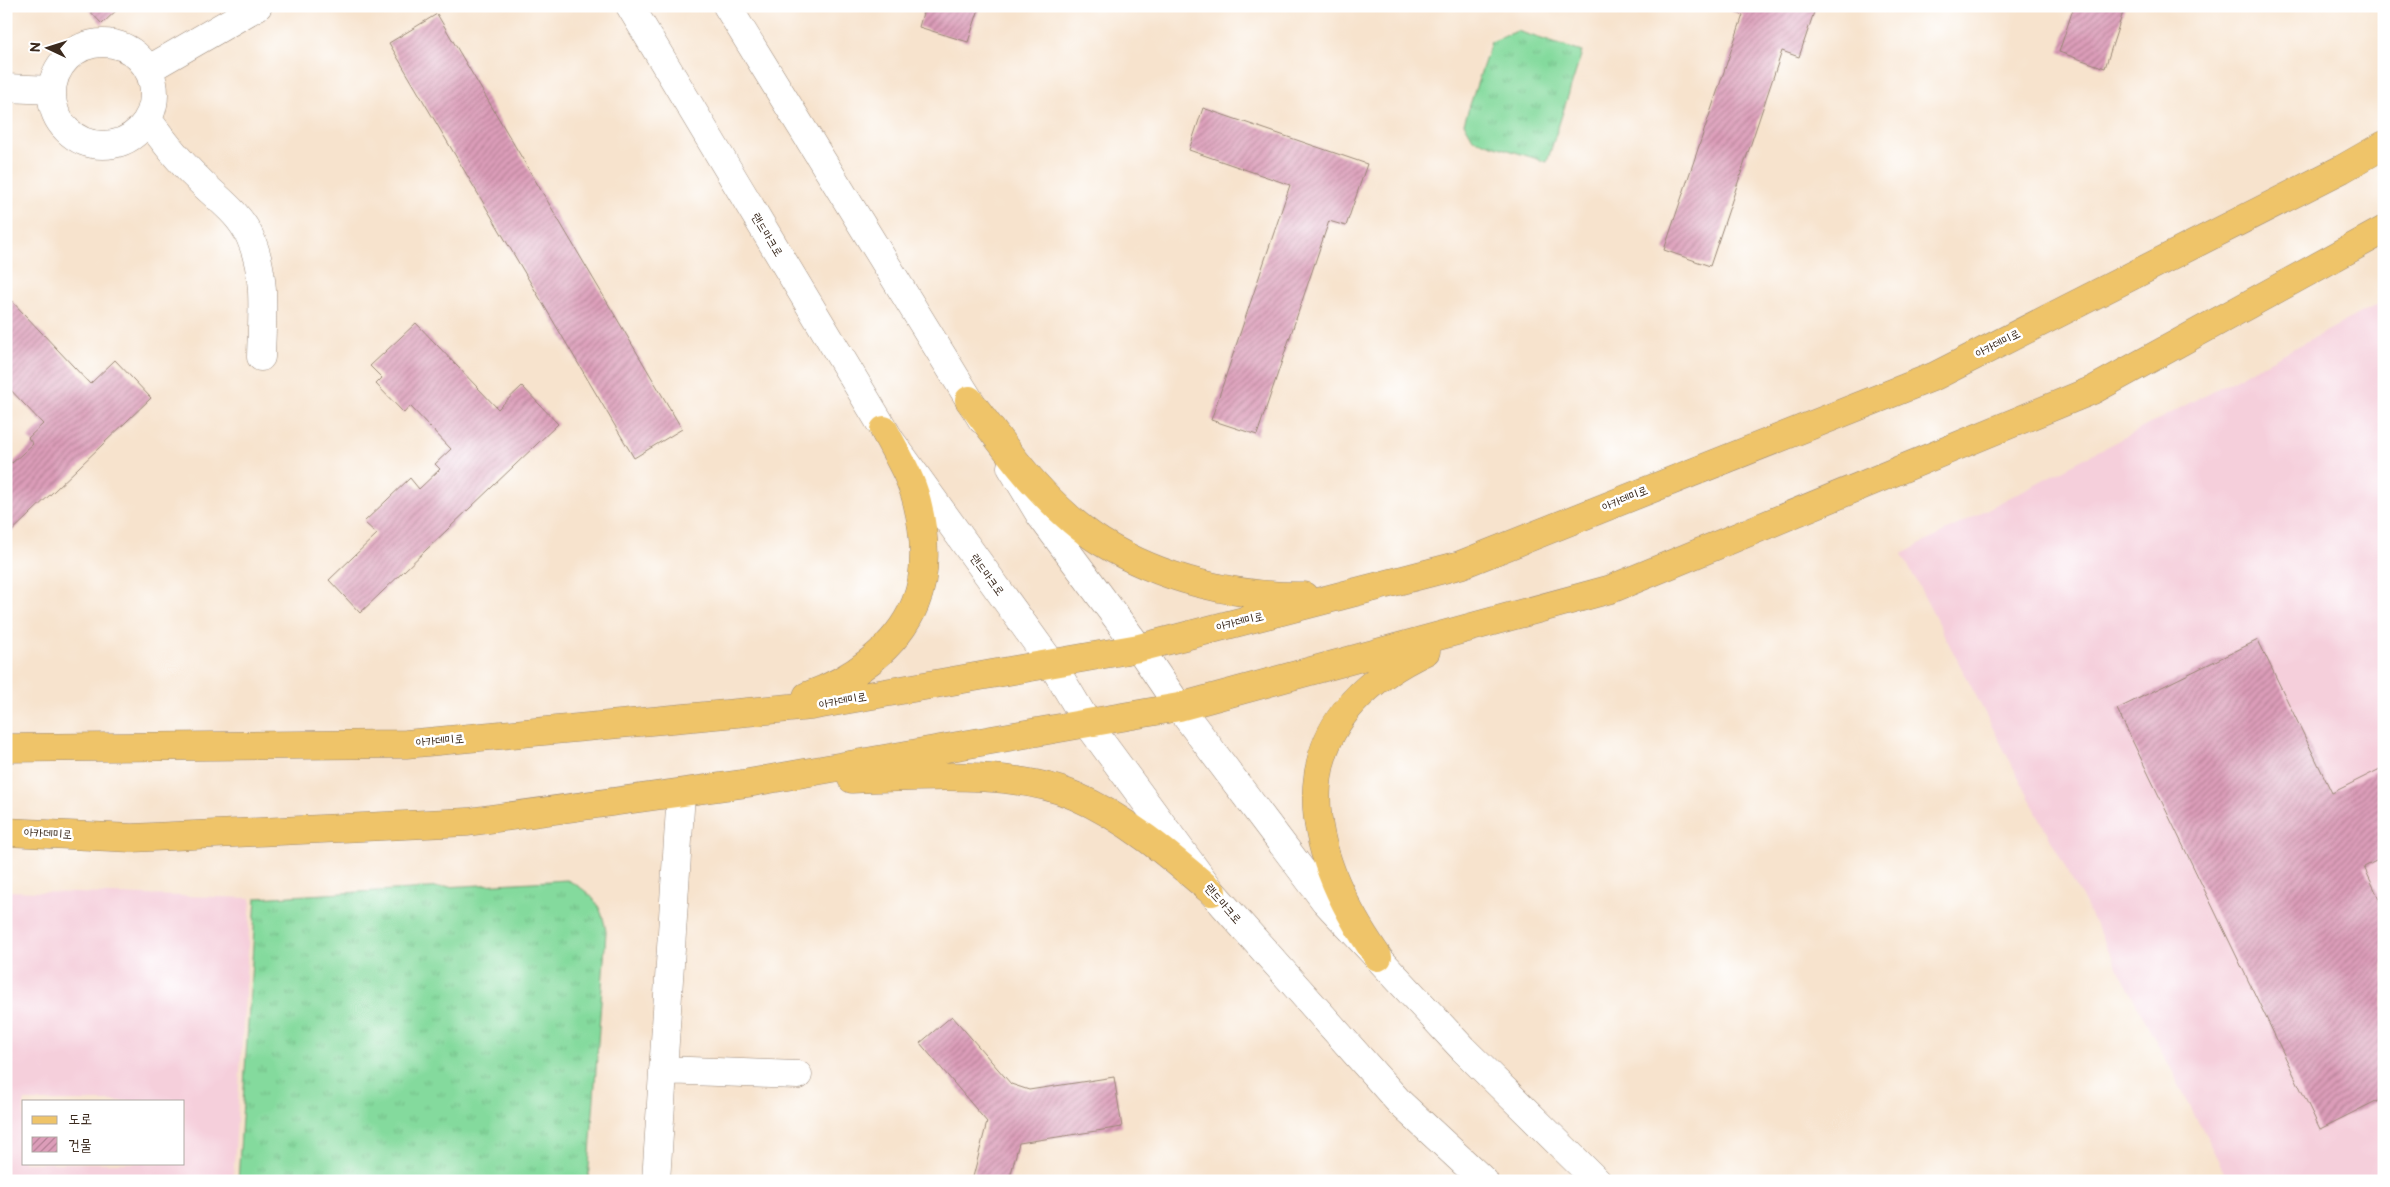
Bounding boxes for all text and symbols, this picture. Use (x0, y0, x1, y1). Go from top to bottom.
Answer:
north arrow (22, 22, 72, 72)
text: N (27, 41, 44, 53)
street label: 랜드마크로 (748, 210, 786, 260)
street label: 아카데미로 (1973, 326, 2023, 362)
street label: 아카데미로 (1600, 483, 1650, 515)
street label: 랜드마크로 (967, 551, 1007, 599)
street label: 아카데미로 (1215, 609, 1265, 635)
street label: 아카데미로 (818, 689, 868, 713)
street label: 아카데미로 (415, 731, 465, 751)
street label: 아카데미로 (23, 825, 73, 843)
street label: 랜드마크로 (1202, 881, 1244, 927)
legend (22, 1100, 185, 1164)
text: 도로 (68, 1110, 92, 1129)
text: 건물 (68, 1136, 92, 1155)

